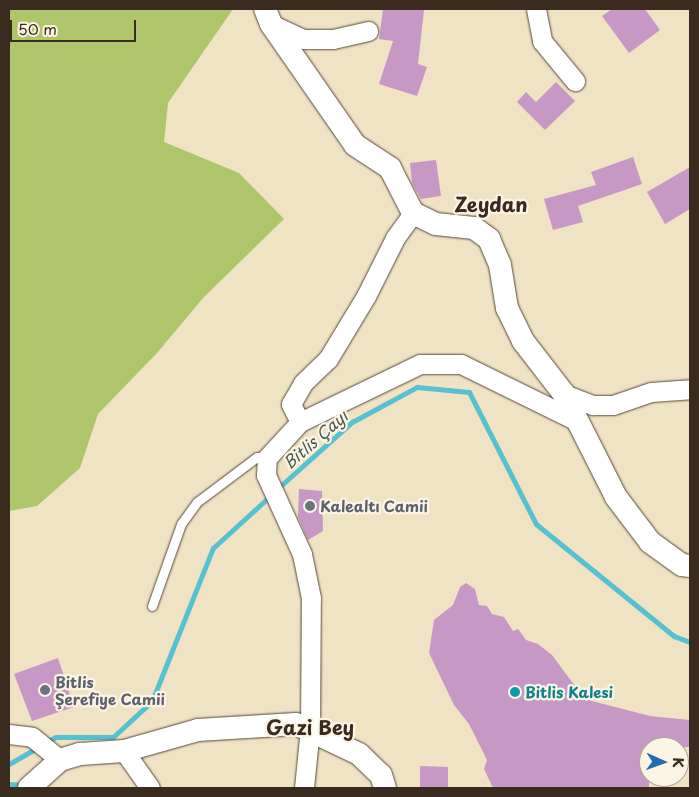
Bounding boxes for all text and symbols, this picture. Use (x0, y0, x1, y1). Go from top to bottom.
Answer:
scale bar (12, 10, 139, 42)
text: 50 m (18, 17, 57, 40)
district label: Zeydan (454, 192, 528, 216)
water label: Bitlis Çayı (279, 406, 351, 472)
place label: Kalealtı Camii (320, 497, 429, 515)
marker: Kalealtı Camii (304, 500, 316, 512)
place label: Bitlis Şerefiye Camii (55, 672, 166, 707)
place label: Bitlis Kalesi (525, 683, 614, 701)
marker: Bitlis Şerefiye Camii (39, 684, 51, 696)
marker: Bitlis Kalesi (509, 686, 521, 698)
district label: Gazi Bey (265, 715, 355, 739)
north arrow (639, 737, 689, 787)
text: K (668, 757, 689, 768)

